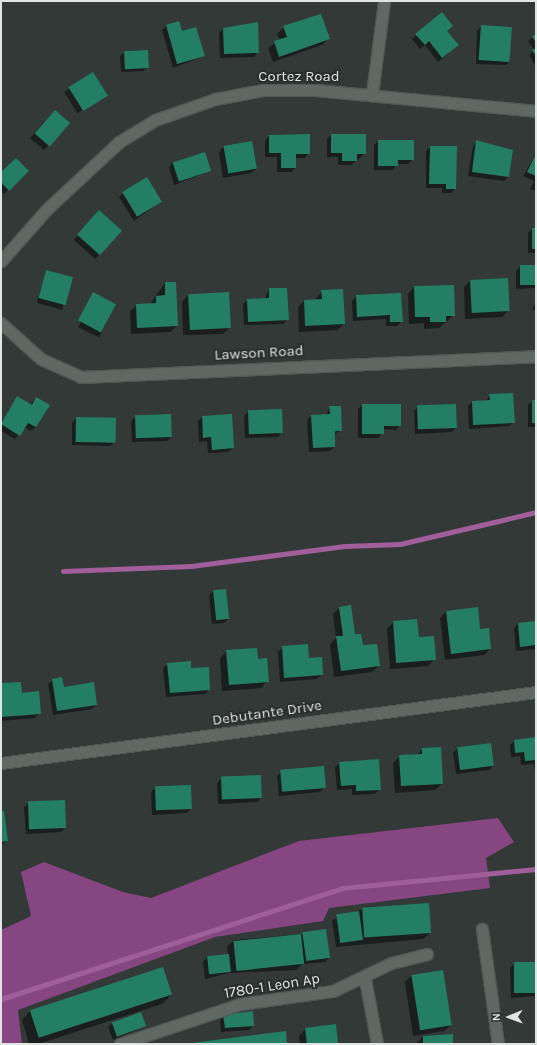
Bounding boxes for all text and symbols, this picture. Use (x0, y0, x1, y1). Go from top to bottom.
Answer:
street label: Cortez Road (258, 68, 340, 86)
street label: Lawson Road (214, 342, 304, 364)
street label: Debutante Drive (211, 696, 323, 730)
street label: 1780-1 Leon Ap (223, 970, 321, 1002)
north arrow (489, 997, 529, 1037)
text: N (490, 1013, 503, 1021)

